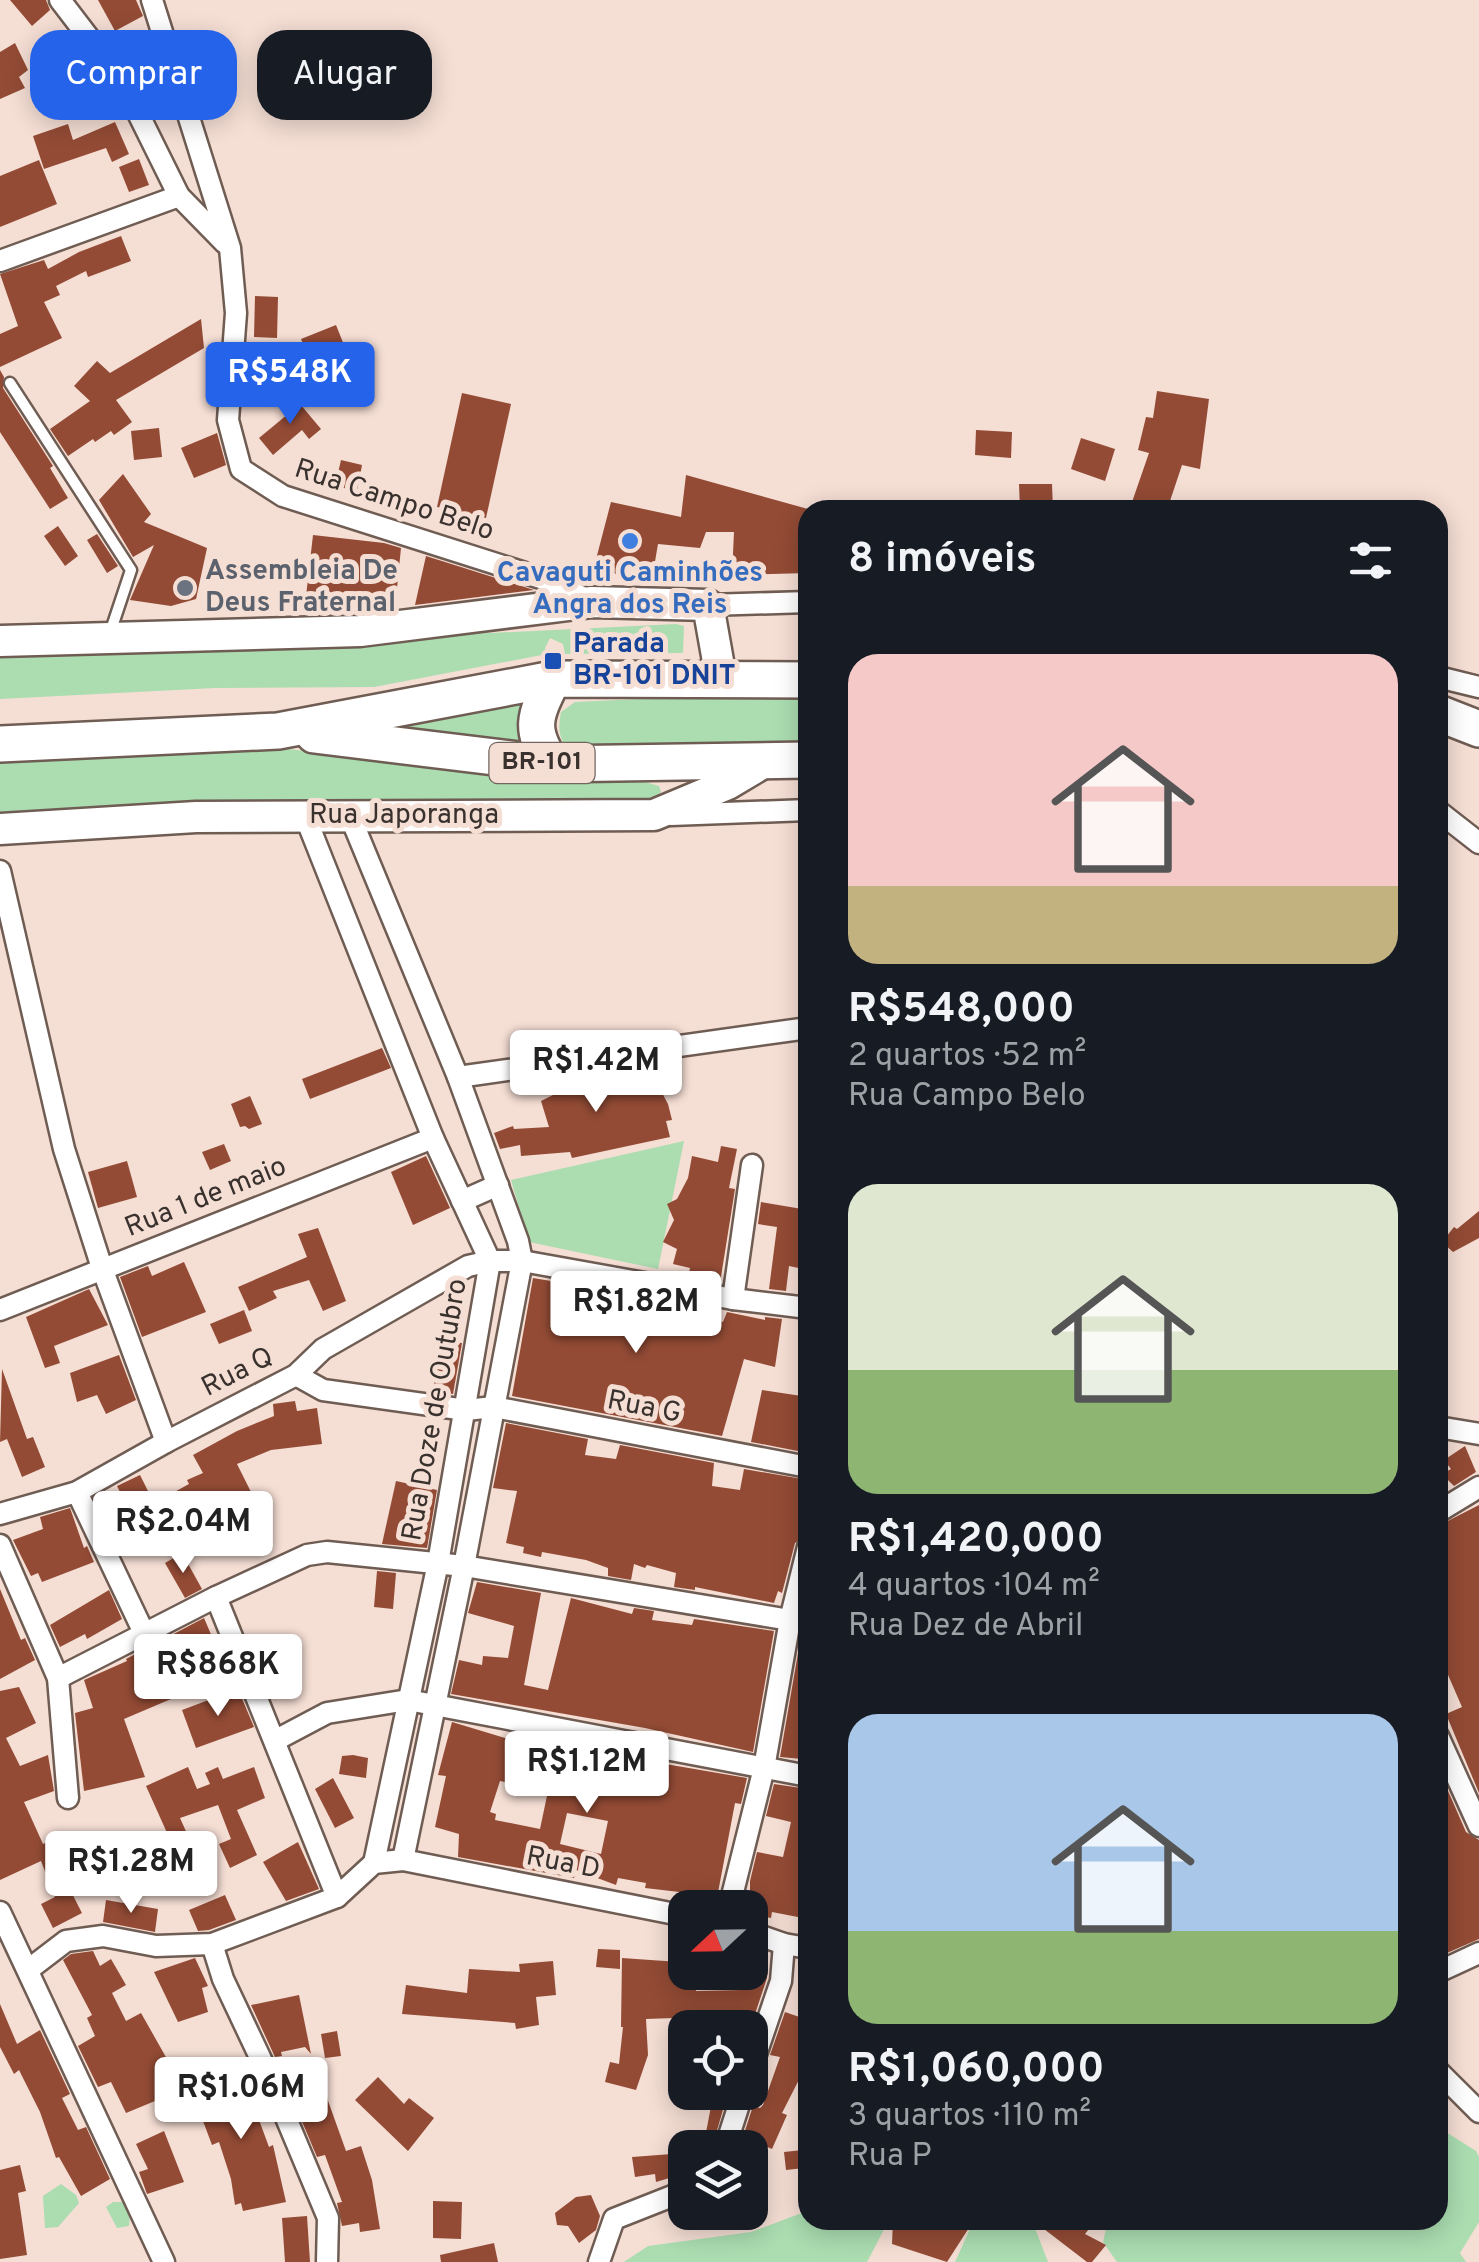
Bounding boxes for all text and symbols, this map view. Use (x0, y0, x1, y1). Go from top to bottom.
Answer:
chip: Comprar (30, 30, 237, 120)
chip: Alugar (257, 30, 432, 120)
pin: R$548K (209, 342, 371, 427)
text: R$548K (228, 354, 352, 394)
street label: Rua Campo Belo (290, 452, 498, 550)
marker: Cavaguti Caminhões Angra dos Reis (619, 530, 641, 552)
icon: filters (1343, 533, 1398, 588)
text: 8 imóveis (848, 534, 1036, 587)
place label: Assembleia De Deus Fraternal (205, 554, 398, 622)
place label: Cavaguti Caminhões Angra dos Reis (497, 556, 763, 624)
marker: Assembleia De Deus Fraternal (174, 577, 196, 599)
place label: Parada BR-101 DNIT (573, 627, 736, 695)
marker: Parada BR-101 DNIT (542, 650, 564, 672)
icon: home (1033, 719, 1213, 899)
road number: BR-101 (490, 743, 594, 783)
street label: Rua Japoranga (309, 798, 499, 834)
text: R$548,000 (848, 984, 1075, 1037)
pin: R$1.42M (504, 1030, 688, 1115)
text: 2 quartos · 52 m² (848, 1037, 1086, 1077)
text: R$1.42M (532, 1042, 660, 1082)
text: Rua Campo Belo (848, 1077, 1086, 1117)
street label: Rua 1 de maio (120, 1149, 292, 1247)
icon: home (1033, 1249, 1213, 1429)
pin: R$1.82M (544, 1271, 728, 1356)
street label: Rua Doze de Outubro (395, 1276, 477, 1544)
text: R$1.82M (572, 1283, 700, 1323)
street label: Rua Q (196, 1340, 280, 1406)
street label: Rua G (604, 1383, 684, 1433)
pin: R$2.04M (91, 1491, 275, 1576)
text: R$2.04M (115, 1503, 251, 1543)
text: R$1,420,000 (848, 1514, 1104, 1567)
text: 4 quartos · 104 m² (848, 1567, 1100, 1607)
text: Rua Dez de Abril (848, 1607, 1083, 1647)
pin: R$868K (137, 1634, 299, 1719)
text: R$868K (156, 1646, 280, 1686)
pin: R$1.12M (495, 1731, 679, 1816)
text: R$1.12M (527, 1743, 647, 1783)
icon: home (1033, 1779, 1213, 1959)
pin: R$1.28M (39, 1831, 223, 1916)
street label: Rua D (523, 1839, 603, 1889)
text: R$1.28M (67, 1843, 195, 1883)
north arrow (668, 1890, 768, 1990)
map controls (668, 1890, 768, 2230)
button: locate (668, 2010, 768, 2110)
text: R$1,060,000 (848, 2044, 1105, 2097)
pin: R$1.06M (149, 2057, 333, 2142)
text: R$1.06M (177, 2069, 305, 2109)
text: 3 quartos · 110 m² (848, 2097, 1091, 2137)
button: layers (668, 2130, 768, 2230)
text: Rua P (848, 2137, 932, 2177)

